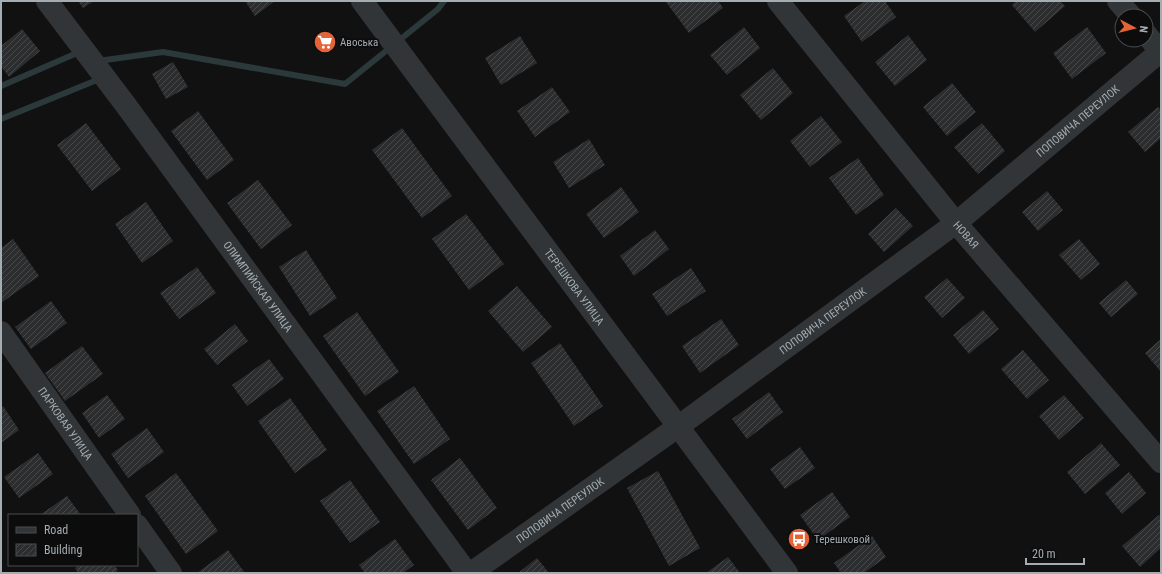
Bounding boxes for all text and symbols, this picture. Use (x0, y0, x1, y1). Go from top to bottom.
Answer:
north arrow (1114, 8, 1154, 48)
text: N (1137, 25, 1150, 34)
supermarket icon: Авоська (312, 29, 338, 55)
place label: Авоська (340, 36, 378, 49)
street label: ПОПОВИЧА ПЕРЕУЛОК (1034, 82, 1123, 159)
street label: НОВАЯ (951, 218, 981, 251)
street label: ОЛИМПИЙСКАЯ УЛИЦА (221, 239, 296, 335)
street label: ТЕРЕШКОВА УЛИЦА (542, 246, 607, 328)
street label: ПОПОВИЧА ПЕРЕУЛОК (777, 284, 869, 357)
street label: ПАРКОВАЯ УЛИЦА (35, 385, 96, 463)
street label: ПОПОВИЧА ПЕРЕУЛОК (514, 474, 607, 546)
legend (8, 514, 138, 566)
text: Road (44, 523, 68, 537)
bus stop icon: Терешковой (786, 526, 812, 552)
place label: Терешковой (814, 533, 870, 546)
scale bar (1026, 540, 1084, 566)
text: Building (44, 543, 82, 557)
text: 20 m (1032, 547, 1056, 561)

